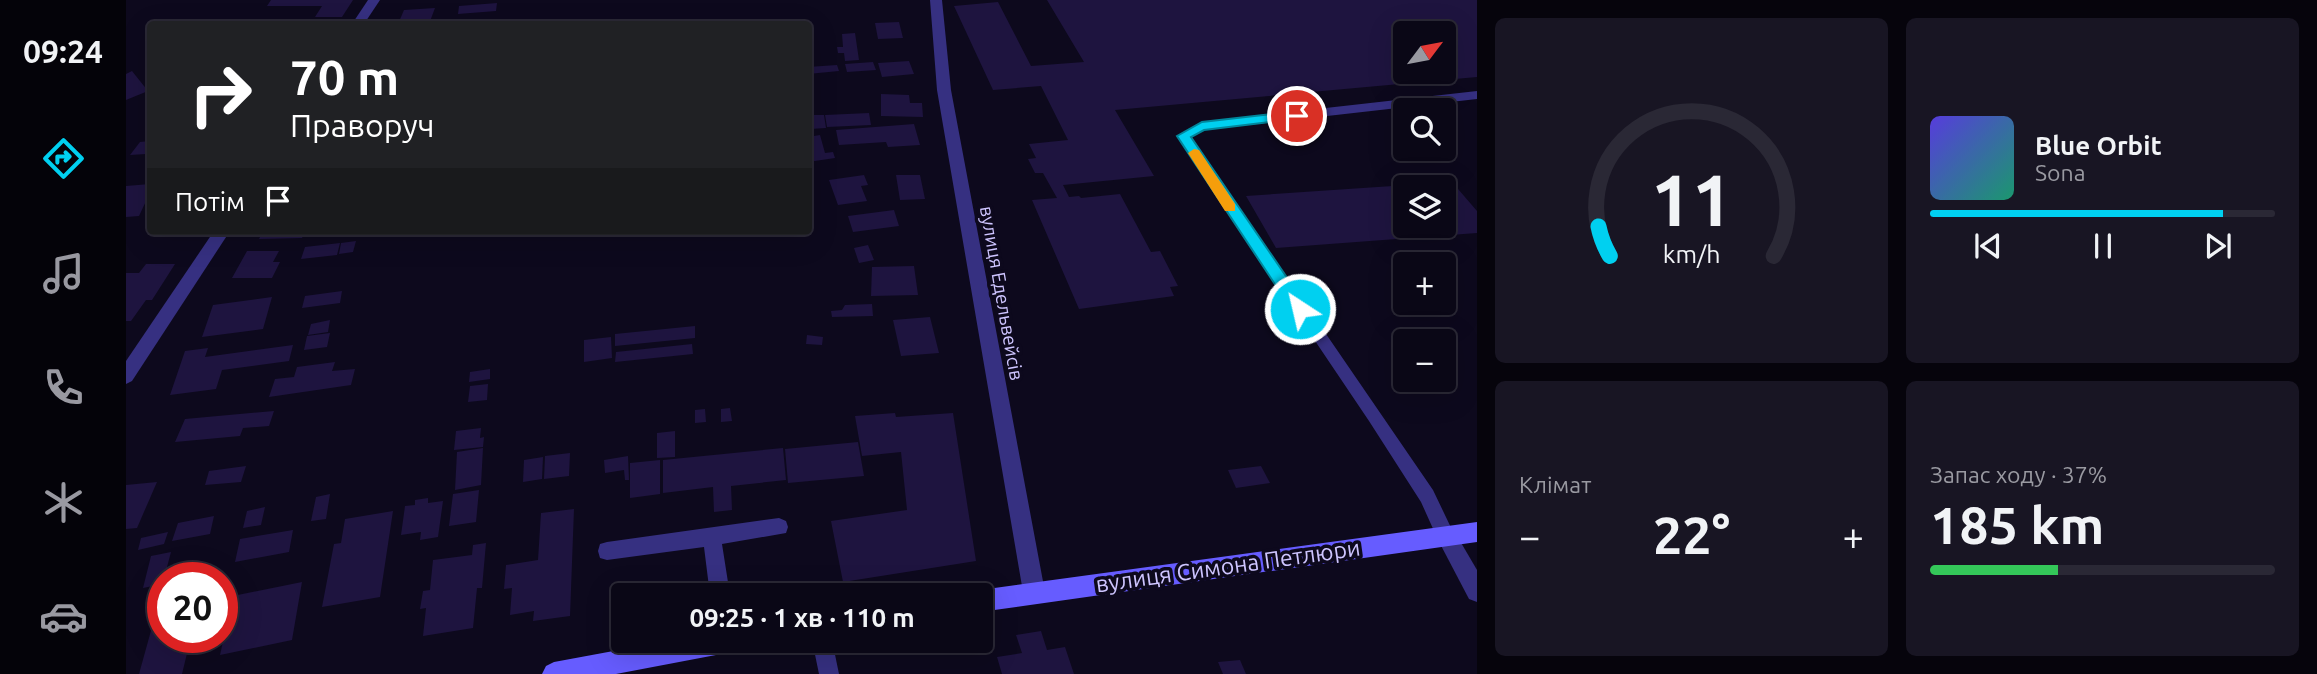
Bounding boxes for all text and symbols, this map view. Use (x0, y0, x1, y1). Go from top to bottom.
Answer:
north arrow (1393, 21, 1456, 84)
map controls (1393, 21, 1456, 392)
text: 09:24 (23, 33, 103, 69)
icon: right (175, 49, 266, 140)
text: 70 m (290, 49, 399, 104)
pin (1267, 86, 1327, 146)
icon: arrive (1278, 97, 1316, 135)
button: search (1393, 98, 1456, 161)
text: Праворуч (290, 107, 435, 143)
text: Blue Orbit (2035, 131, 2162, 160)
icon: directions (39, 134, 88, 183)
text: 11 (1650, 159, 1733, 241)
text: Sona (2035, 160, 2085, 185)
button: layers (1393, 175, 1456, 238)
icon: arrive (259, 182, 297, 220)
text: Потім (175, 187, 245, 216)
street label: вулиця Едельвейсів (976, 204, 1028, 382)
icon: previous (1969, 227, 2007, 265)
icon: pause (2084, 227, 2122, 265)
icon: next (2199, 227, 2237, 265)
text: km/h (1663, 240, 1720, 268)
icon: music (39, 249, 88, 298)
button: + (1393, 252, 1456, 315)
position arrow (1263, 272, 1337, 346)
button: − (1393, 329, 1456, 392)
icon: phone (39, 363, 88, 412)
text: Запас ходу · 37% (1930, 462, 2107, 487)
text: Клімат (1519, 472, 1591, 497)
icon: climate (39, 478, 88, 527)
text: 185 km (1930, 496, 2104, 554)
text: 22° (1653, 506, 1730, 564)
text: − (1519, 515, 1540, 557)
text: + (1843, 515, 1864, 557)
street label: вулиця Симона Петлюри (1094, 535, 1362, 596)
speed limit sign: 20 (147, 562, 238, 653)
icon: car (39, 592, 88, 641)
text: 09:25 · 1 хв · 110 m (689, 603, 915, 632)

